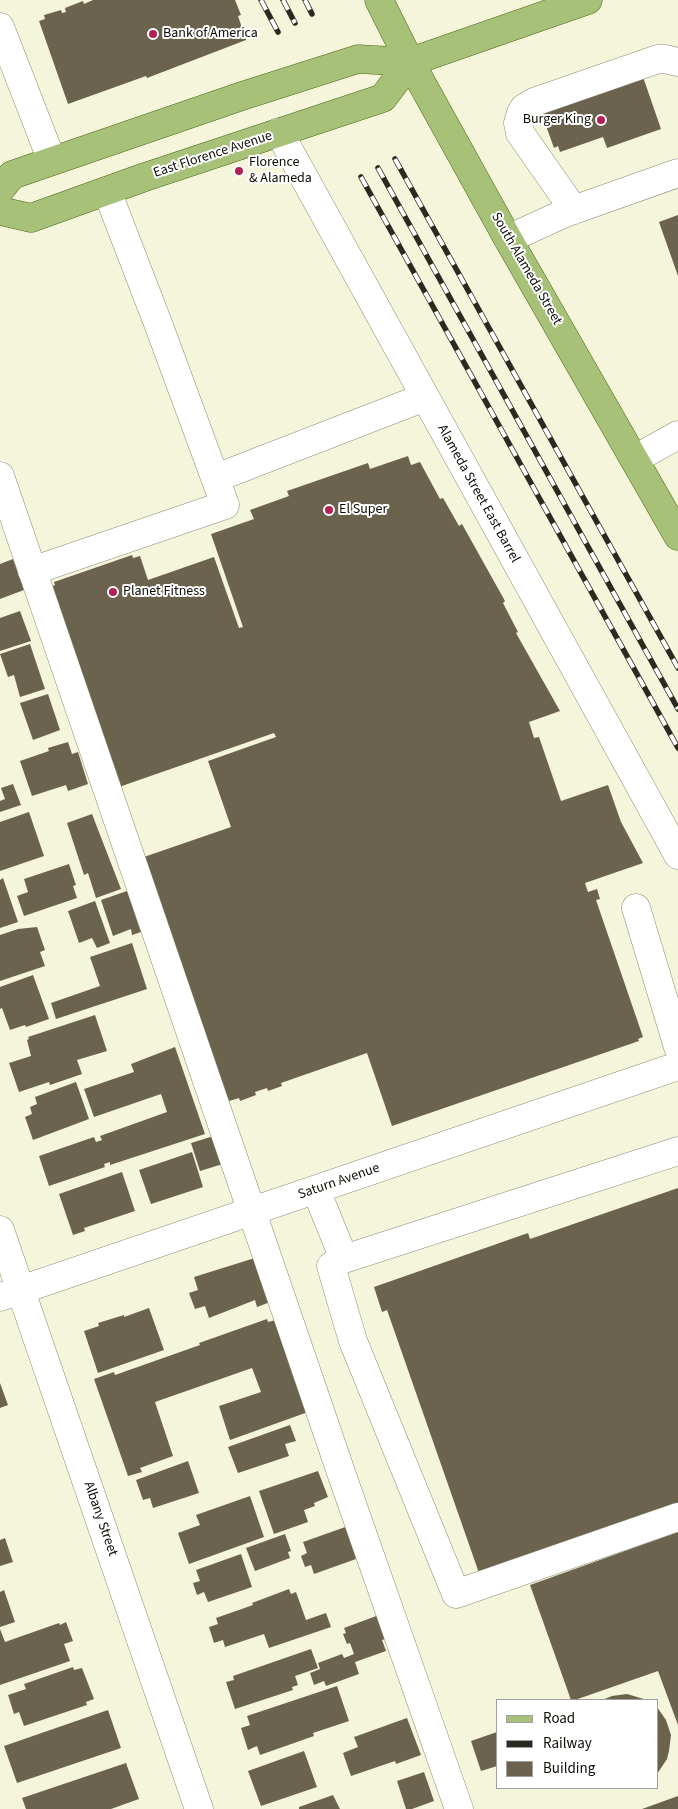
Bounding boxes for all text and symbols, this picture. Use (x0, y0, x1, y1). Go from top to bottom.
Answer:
place label: Bank of America (163, 26, 258, 42)
marker: Bank of America (147, 28, 159, 40)
place label: Burger King (523, 112, 591, 128)
marker: Burger King (595, 114, 607, 126)
street label: East Florence Avenue (151, 128, 275, 182)
place label: Florence & Alameda (249, 155, 312, 188)
marker: Florence & Alameda (233, 165, 245, 177)
street label: South Alameda Street (487, 210, 565, 328)
street label: Alameda Street East Barrel (433, 422, 523, 566)
place label: El Super (339, 502, 387, 518)
marker: El Super (323, 504, 335, 516)
place label: Planet Fitness (123, 584, 205, 600)
marker: Planet Fitness (107, 586, 119, 598)
street label: Saturn Avenue (296, 1160, 382, 1204)
street label: Albany Street (79, 1479, 121, 1559)
legend (496, 1699, 658, 1789)
text: Road (543, 1708, 575, 1729)
text: Railway (543, 1733, 592, 1754)
text: Building (543, 1758, 595, 1779)

